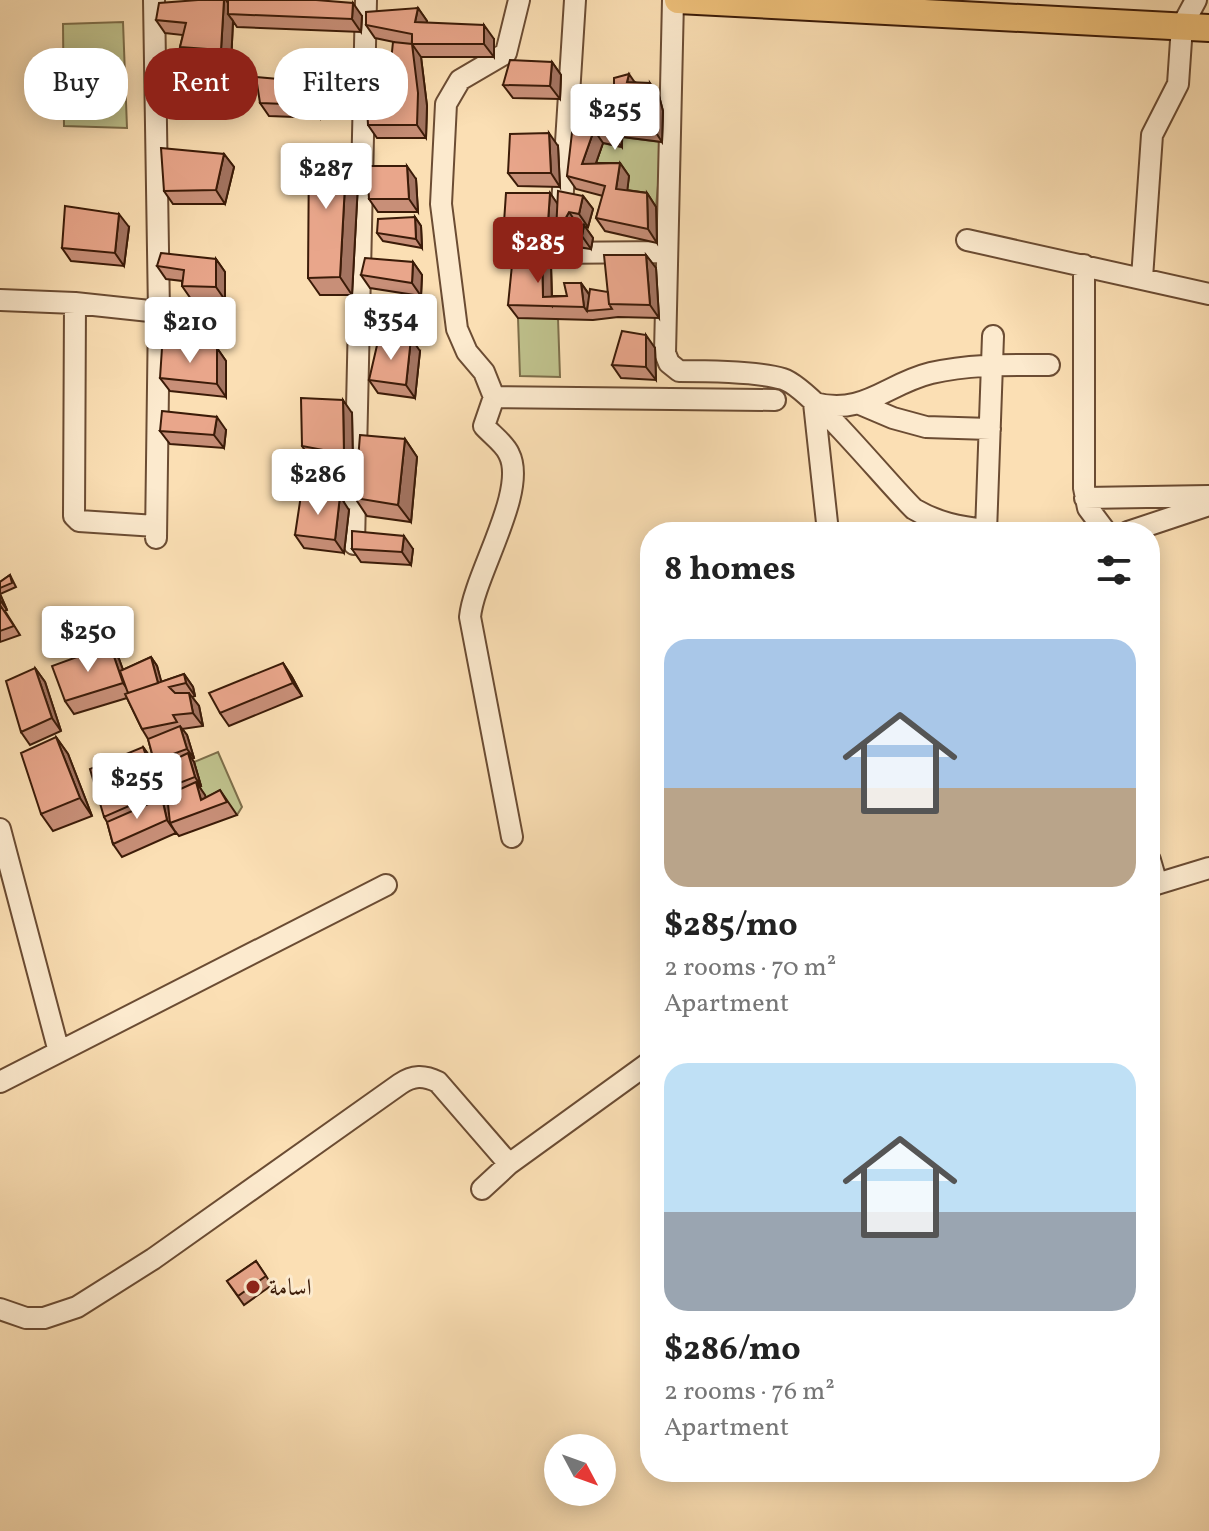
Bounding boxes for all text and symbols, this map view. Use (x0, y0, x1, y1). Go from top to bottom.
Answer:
chip: Buy (24, 48, 128, 120)
chip: Rent (144, 48, 258, 120)
chip: Filters (274, 48, 408, 120)
pin: $255 (568, 84, 662, 152)
text: $255 (588, 92, 642, 128)
pin: $287 (279, 143, 373, 211)
text: $287 (299, 151, 353, 187)
pin: $285 (491, 217, 585, 285)
text: $285 (511, 225, 565, 261)
pin: $354 (344, 294, 438, 362)
pin: $210 (143, 297, 237, 365)
text: $354 (363, 302, 419, 338)
text: $210 (163, 305, 217, 341)
pin: $286 (271, 449, 365, 517)
text: $286 (290, 457, 346, 493)
text: 8 homes (664, 547, 796, 594)
icon: filters (1092, 548, 1136, 592)
pin: $250 (41, 606, 135, 674)
text: $250 (60, 614, 116, 650)
icon: home (828, 691, 972, 835)
pin: $255 (90, 753, 184, 821)
text: $255 (110, 761, 164, 797)
text: $285/mo (664, 903, 798, 950)
text: 2 rooms · 70 m² (664, 950, 836, 986)
text: Apartment (664, 986, 789, 1022)
icon: home (828, 1115, 972, 1259)
place label: اسامة (269, 1272, 312, 1306)
marker: اسامة (244, 1278, 262, 1296)
text: $286/mo (664, 1327, 801, 1374)
text: 2 rooms · 76 m² (664, 1374, 835, 1410)
text: Apartment (664, 1410, 789, 1446)
north arrow (544, 1434, 616, 1506)
map controls (544, 1434, 616, 1506)

